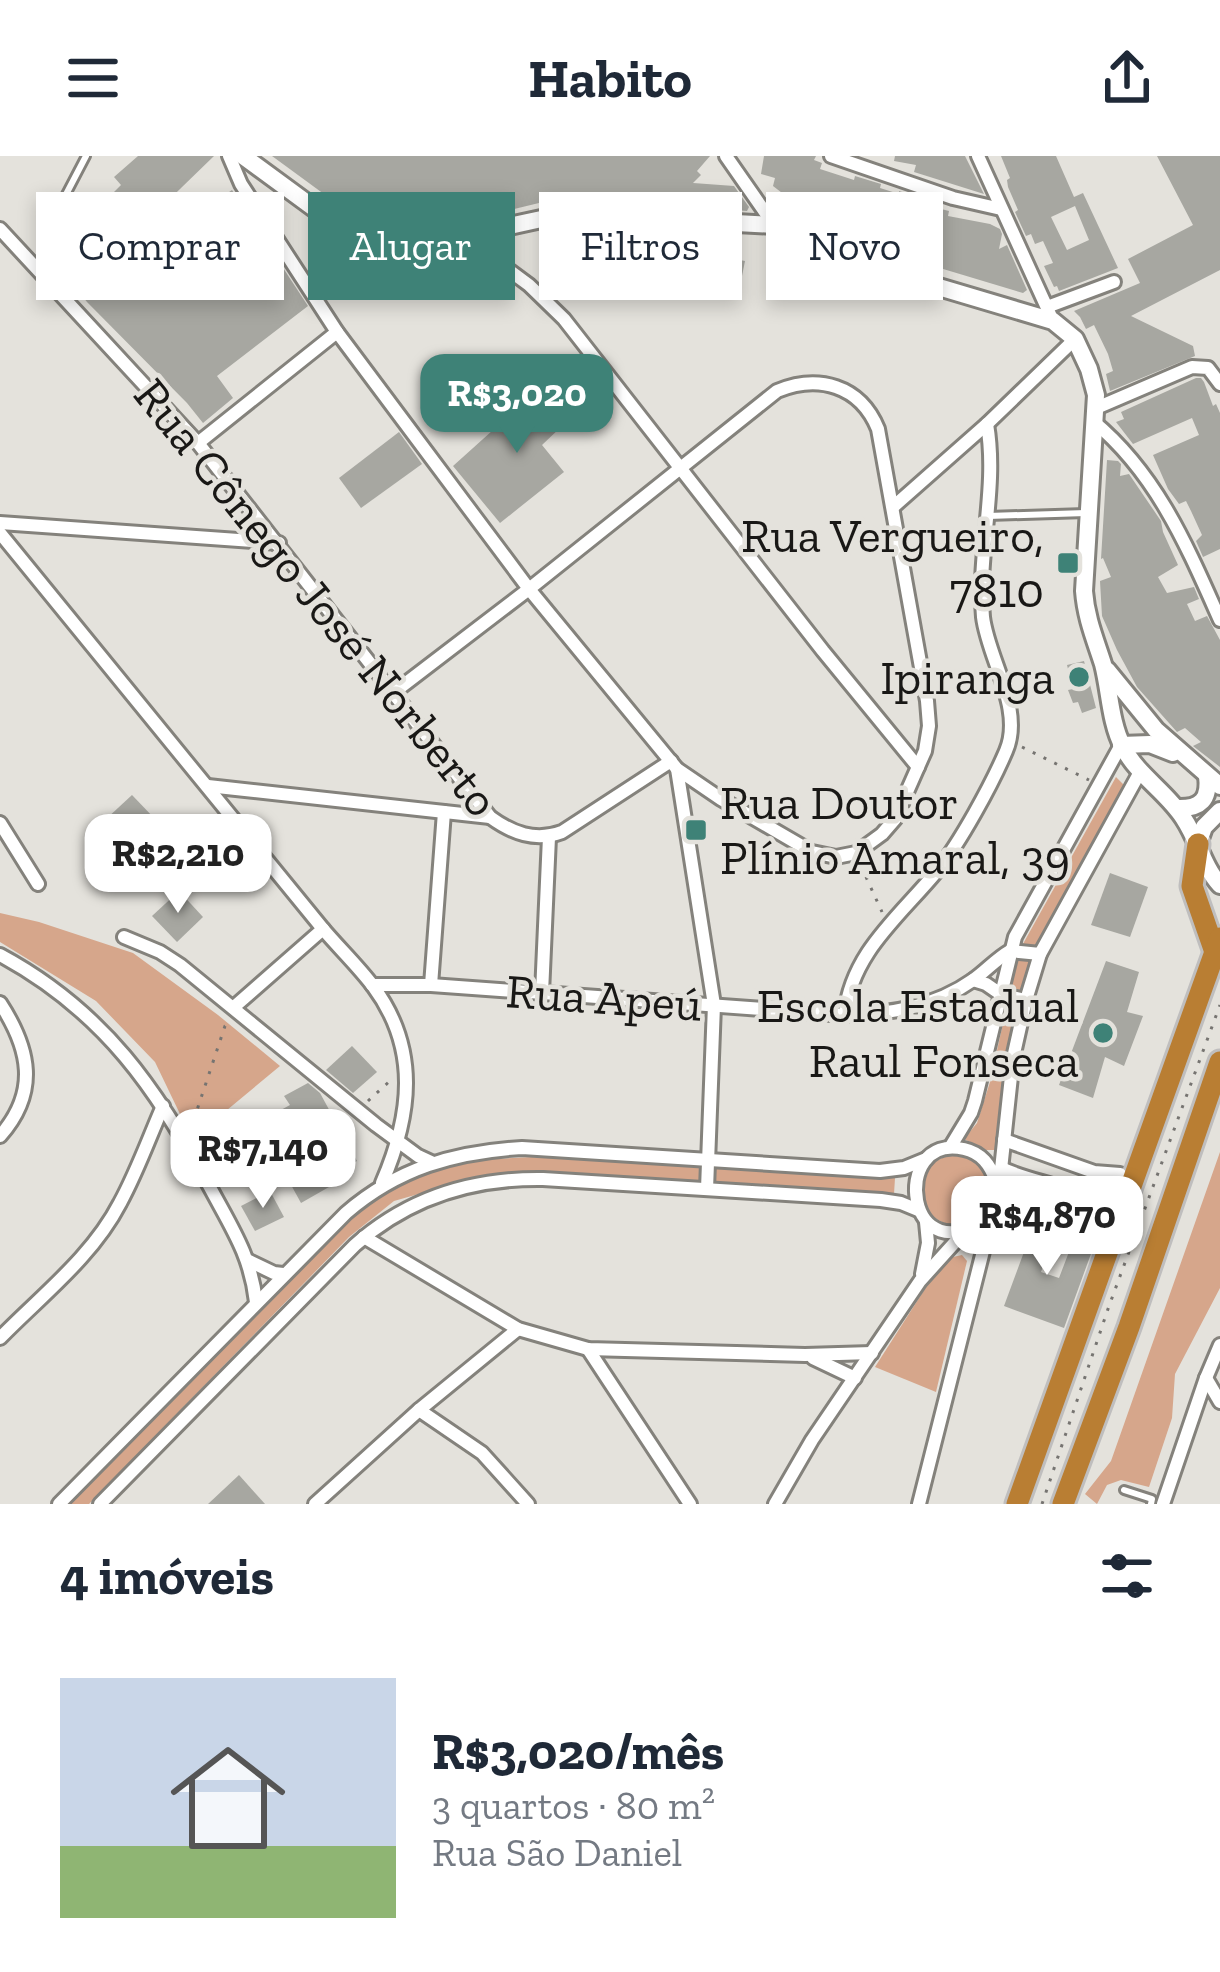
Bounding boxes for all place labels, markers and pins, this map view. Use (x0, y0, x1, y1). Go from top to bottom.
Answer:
pin: R$3,020 (406, 354, 628, 456)
place label: Rua Vergueiro, 7810 (741, 507, 1044, 619)
marker: Rua Vergueiro, 7810 (1055, 550, 1081, 576)
place label: Ipiranga (880, 649, 1055, 706)
marker: Ipiranga (1066, 664, 1092, 690)
place label: Rua Doutor Plínio Amaral, 39 (720, 774, 1070, 886)
pin: R$2,210 (67, 814, 289, 916)
marker: Rua Doutor Plínio Amaral, 39 (683, 817, 709, 843)
place label: Escola Estadual Raul Fonseca (757, 977, 1079, 1089)
marker: Escola Estadual Raul Fonseca (1090, 1020, 1116, 1046)
pin: R$7,140 (152, 1109, 374, 1211)
pin: R$4,870 (936, 1176, 1158, 1278)

